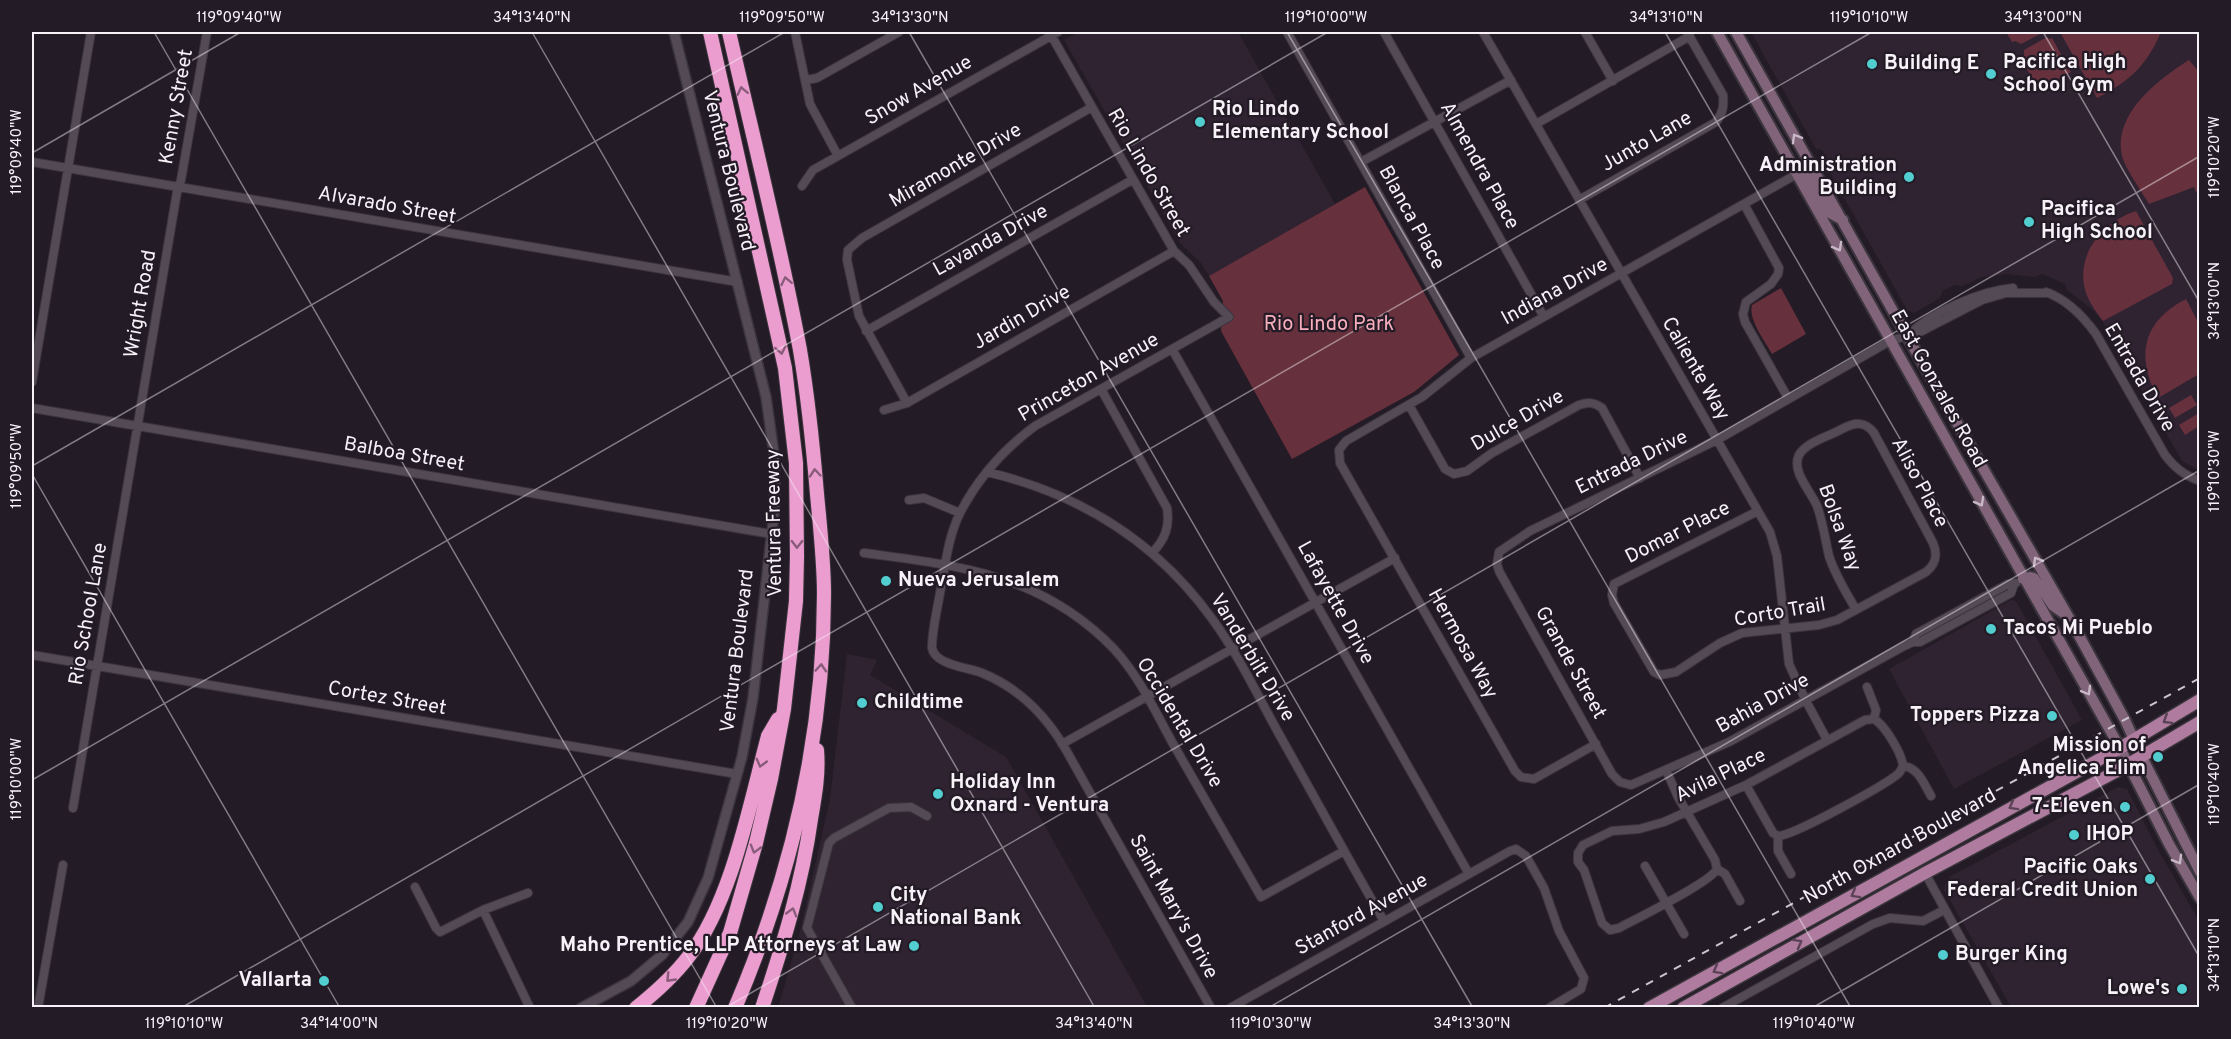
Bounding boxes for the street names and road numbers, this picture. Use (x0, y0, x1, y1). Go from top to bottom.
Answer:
street label: Kenny Street (154, 47, 200, 167)
street label: Snow Avenue (861, 50, 977, 132)
street label: Ventura Boulevard (695, 88, 761, 254)
street label: Almendra Place (1433, 98, 1525, 234)
street label: Rio Lindo Street (1101, 104, 1195, 242)
street label: Junto Lane (1597, 106, 1697, 178)
street label: Miramonte Drive (885, 118, 1027, 214)
street label: Blanca Place (1372, 161, 1450, 275)
street label: Alvarado Street (316, 181, 458, 231)
street label: Lavanda Drive (929, 199, 1053, 283)
street label: Wright Road (119, 248, 163, 360)
street label: Indiana Drive (1497, 252, 1613, 332)
street label: Jardin Drive (968, 280, 1076, 356)
street label: East Gonzales Road (1884, 305, 1992, 473)
street label: Caliente Way (1655, 312, 1735, 426)
street label: Entrada Drive (2097, 319, 2181, 437)
street label: Princeton Avenue (1014, 327, 1164, 429)
street label: Dulce Drive (1467, 384, 1569, 458)
street label: Entrada Drive (1572, 425, 1692, 501)
street label: Balboa Street (342, 432, 466, 478)
street label: Aliso Place (1884, 433, 1954, 533)
street label: Ventura Freeway (761, 449, 789, 597)
street label: Bolsa Way (1811, 481, 1867, 575)
street label: Domar Place (1621, 495, 1735, 571)
street label: Lafayette Drive (1290, 537, 1380, 669)
street label: Rio School Lane (64, 541, 114, 687)
street label: Ventura Boulevard (715, 568, 761, 734)
street label: Hermosa Way (1421, 584, 1503, 704)
street label: Vanderbilt Drive (1204, 589, 1300, 727)
street label: Corto Trail (1732, 592, 1828, 634)
street label: Grande Street (1528, 602, 1612, 724)
street label: Occidental Drive (1130, 653, 1228, 793)
street label: Bahia Drive (1712, 668, 1814, 740)
street label: Cortez Street (326, 676, 448, 722)
street label: Avila Place (1671, 743, 1771, 809)
street label: North Oxnard Boulevard (1799, 783, 2001, 911)
street label: Saint Mary's Drive (1123, 830, 1223, 984)
street label: Stanford Avenue (1291, 868, 1433, 962)

